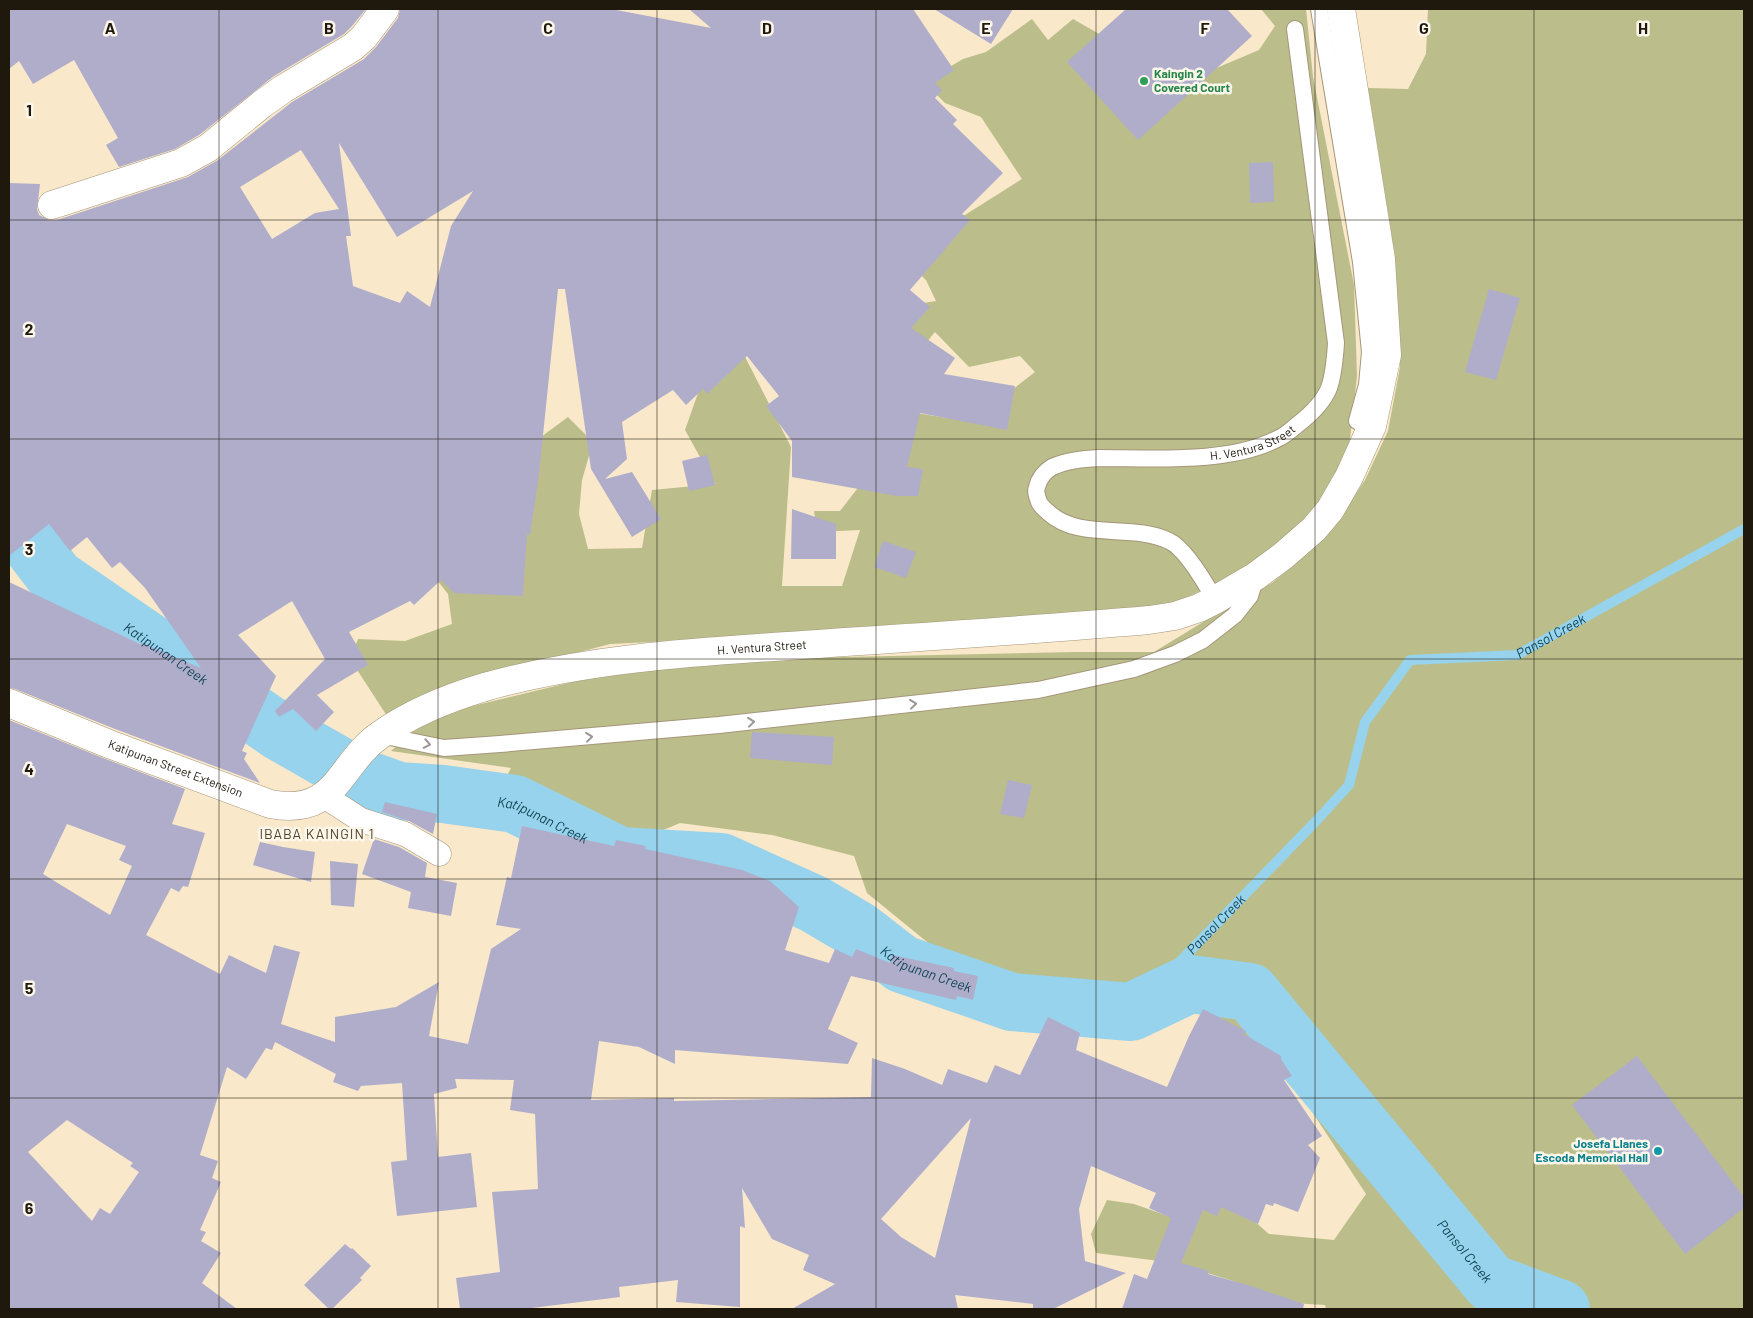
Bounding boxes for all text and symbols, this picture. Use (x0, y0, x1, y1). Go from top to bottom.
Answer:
text: A (105, 18, 116, 37)
text: B (324, 18, 334, 37)
text: C (543, 18, 553, 37)
text: D (762, 18, 772, 37)
text: E (981, 18, 991, 37)
text: F (1201, 18, 1210, 37)
text: G (1419, 18, 1429, 37)
text: H (1638, 18, 1648, 37)
place label: Kaingin 2 Covered Court (1154, 66, 1230, 94)
marker: Kaingin 2 Covered Court (1138, 75, 1150, 87)
text: 1 (26, 100, 32, 119)
text: 2 (25, 319, 34, 338)
street label: H. Ventura Street (1209, 422, 1298, 462)
text: 3 (25, 539, 33, 558)
water label: Pansol Creek (1513, 610, 1588, 662)
water label: Katipunan Creek (121, 618, 211, 688)
street label: H. Ventura Street (717, 637, 807, 657)
one-way arrow (909, 699, 917, 710)
one-way arrow (747, 717, 755, 728)
one-way arrow (585, 732, 593, 743)
street label: Katipunan Street Extension (107, 736, 245, 799)
one-way arrow (423, 739, 432, 749)
text: 4 (24, 759, 34, 778)
water label: Katipunan Creek (496, 793, 591, 847)
district label: IBABA KAINGIN 1 (259, 825, 375, 842)
water label: Pansol Creek (1183, 890, 1249, 958)
water label: Katipunan Creek (877, 942, 974, 996)
text: 5 (25, 978, 34, 997)
place label: Josefa Llanes Escoda Memorial Hall (1536, 1136, 1648, 1164)
marker: Josefa Llanes Escoda Memorial Hall (1652, 1145, 1664, 1157)
text: 6 (25, 1198, 34, 1217)
water label: Pansol Creek (1434, 1216, 1496, 1286)

